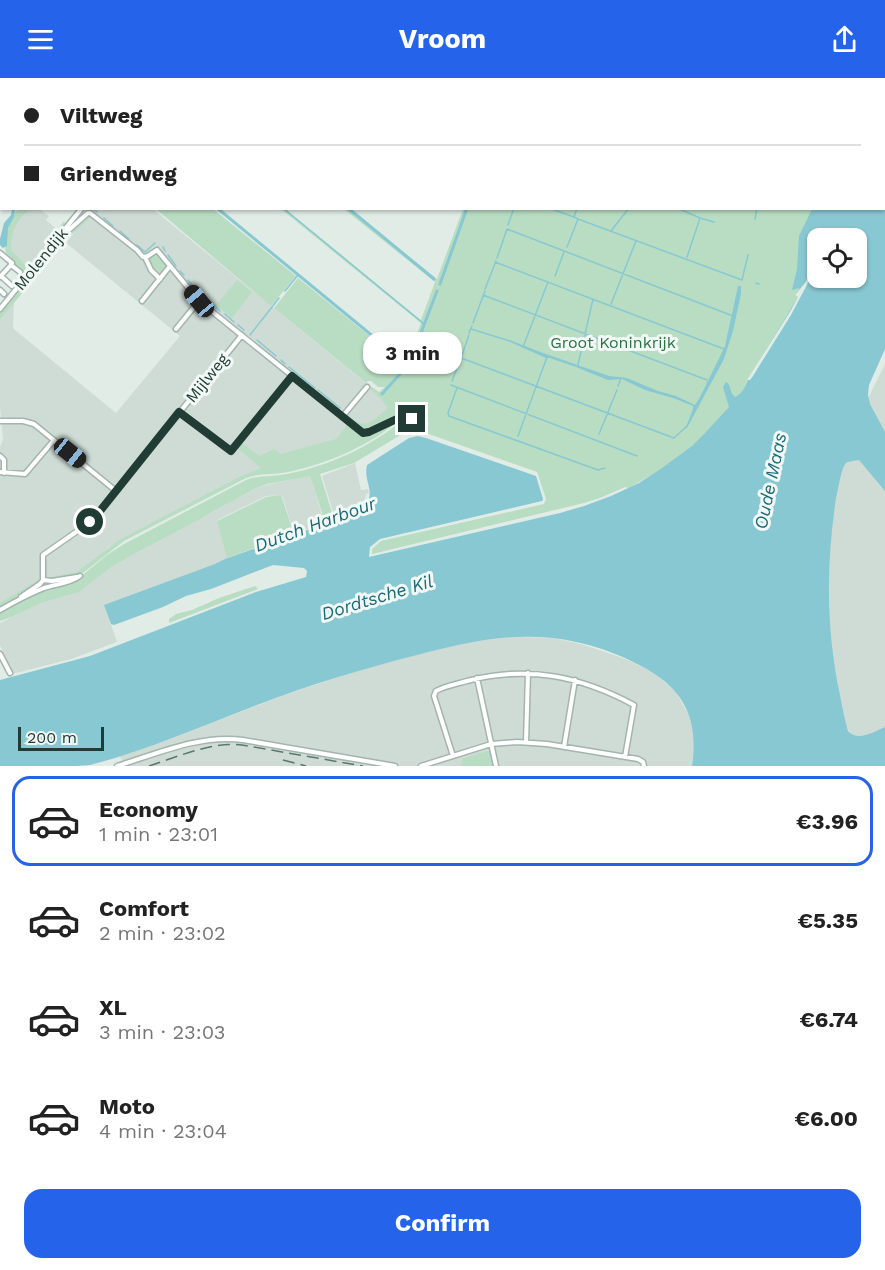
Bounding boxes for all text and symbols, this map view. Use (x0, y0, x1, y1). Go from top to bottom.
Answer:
icon: menu (24, 23, 57, 56)
text: Vroom (399, 23, 486, 55)
icon: share (828, 23, 861, 56)
text: Viltweg (60, 103, 142, 128)
text: Griendweg (60, 161, 177, 186)
street label: Molendijk (10, 224, 72, 294)
map controls (807, 228, 867, 288)
button: locate (807, 228, 867, 288)
car (181, 281, 217, 321)
callout: 3 min (362, 332, 462, 374)
park label: Groot Koninkrijk (550, 333, 676, 352)
text: 3 min (385, 341, 440, 365)
street label: Mijlweg (181, 349, 233, 406)
route end (398, 405, 425, 432)
water label: Oude Maas (750, 431, 790, 531)
car (50, 435, 90, 471)
water label: Dutch Harbour (251, 492, 379, 556)
route start (76, 508, 103, 535)
water label: Dordtsche Kil (319, 570, 435, 624)
scale bar (18, 724, 104, 752)
text: 200 m (27, 728, 77, 747)
icon: car (27, 794, 81, 848)
text: Economy (99, 797, 198, 822)
text: €3.96 (796, 809, 858, 834)
text: 1 min · 23:01 (99, 822, 218, 846)
icon: car (27, 893, 81, 947)
text: Comfort (99, 896, 189, 921)
text: €5.35 (797, 908, 858, 933)
text: 2 min · 23:02 (99, 921, 226, 945)
icon: car (27, 992, 81, 1046)
text: XL (99, 995, 127, 1020)
text: €6.74 (799, 1007, 858, 1032)
text: 3 min · 23:03 (99, 1020, 225, 1044)
icon: car (27, 1091, 81, 1145)
text: Moto (99, 1094, 155, 1119)
text: €6.00 (794, 1106, 858, 1131)
text: 4 min · 23:04 (99, 1119, 227, 1143)
button: Confirm (24, 1189, 861, 1258)

